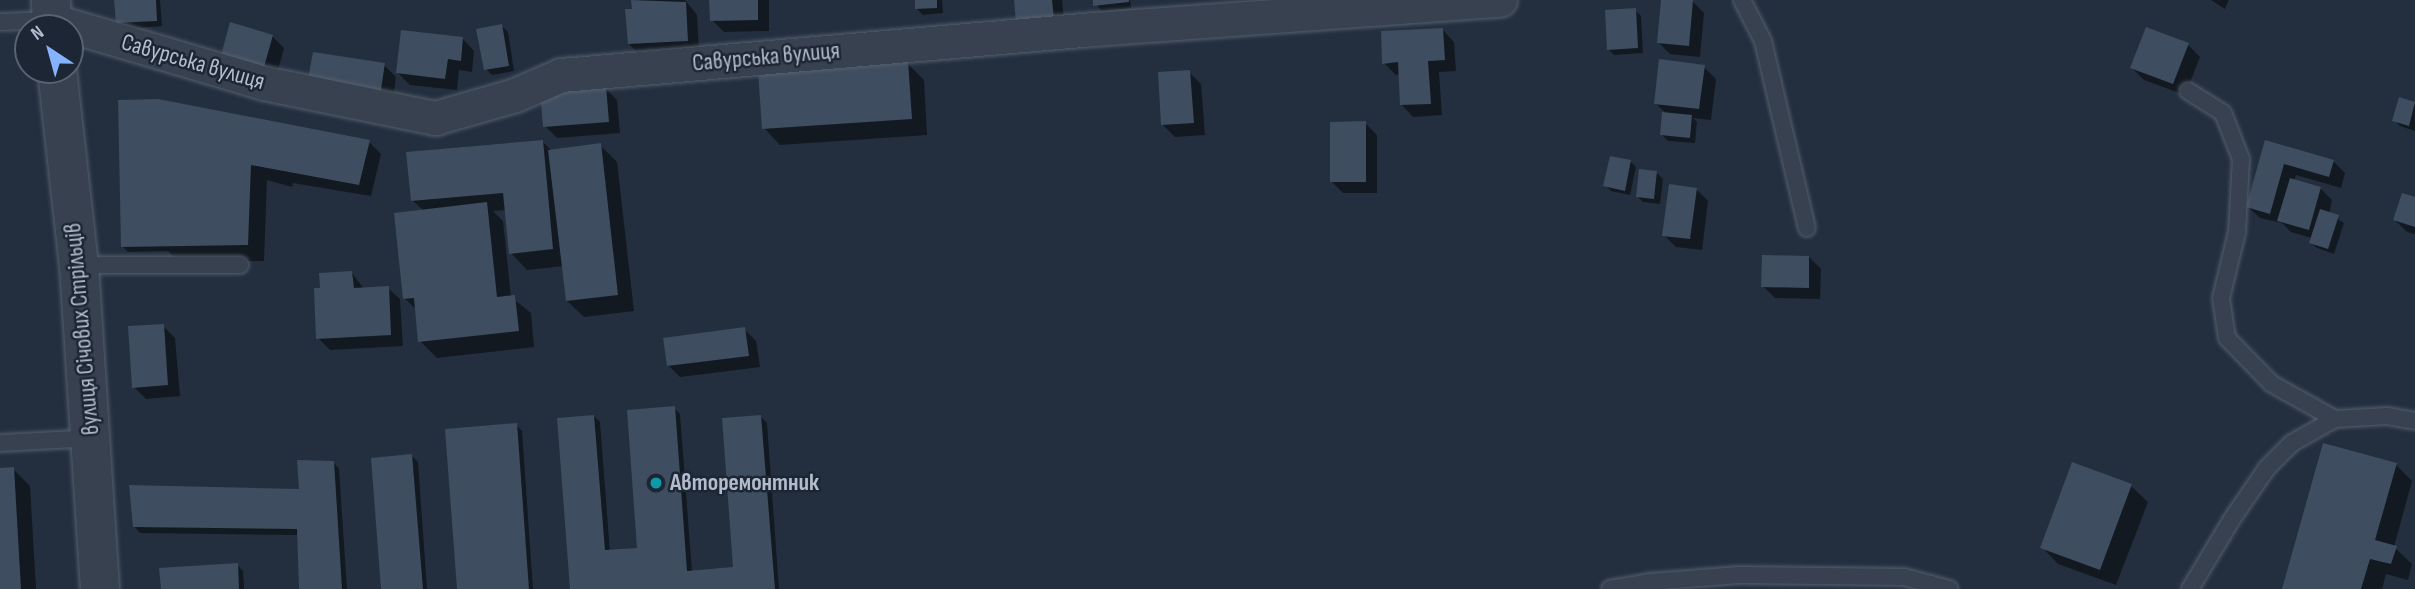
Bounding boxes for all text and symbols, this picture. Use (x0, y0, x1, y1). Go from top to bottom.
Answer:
north arrow (14, 14, 84, 84)
text: N (27, 21, 48, 46)
street label: Савурська вулиця (118, 28, 268, 96)
street label: Савурська вулиця (691, 36, 841, 78)
street label: вулиця Січових Стрільців (58, 222, 106, 436)
place label: Авторемонтник (670, 469, 819, 497)
marker: Авторемонтник (648, 475, 664, 491)

